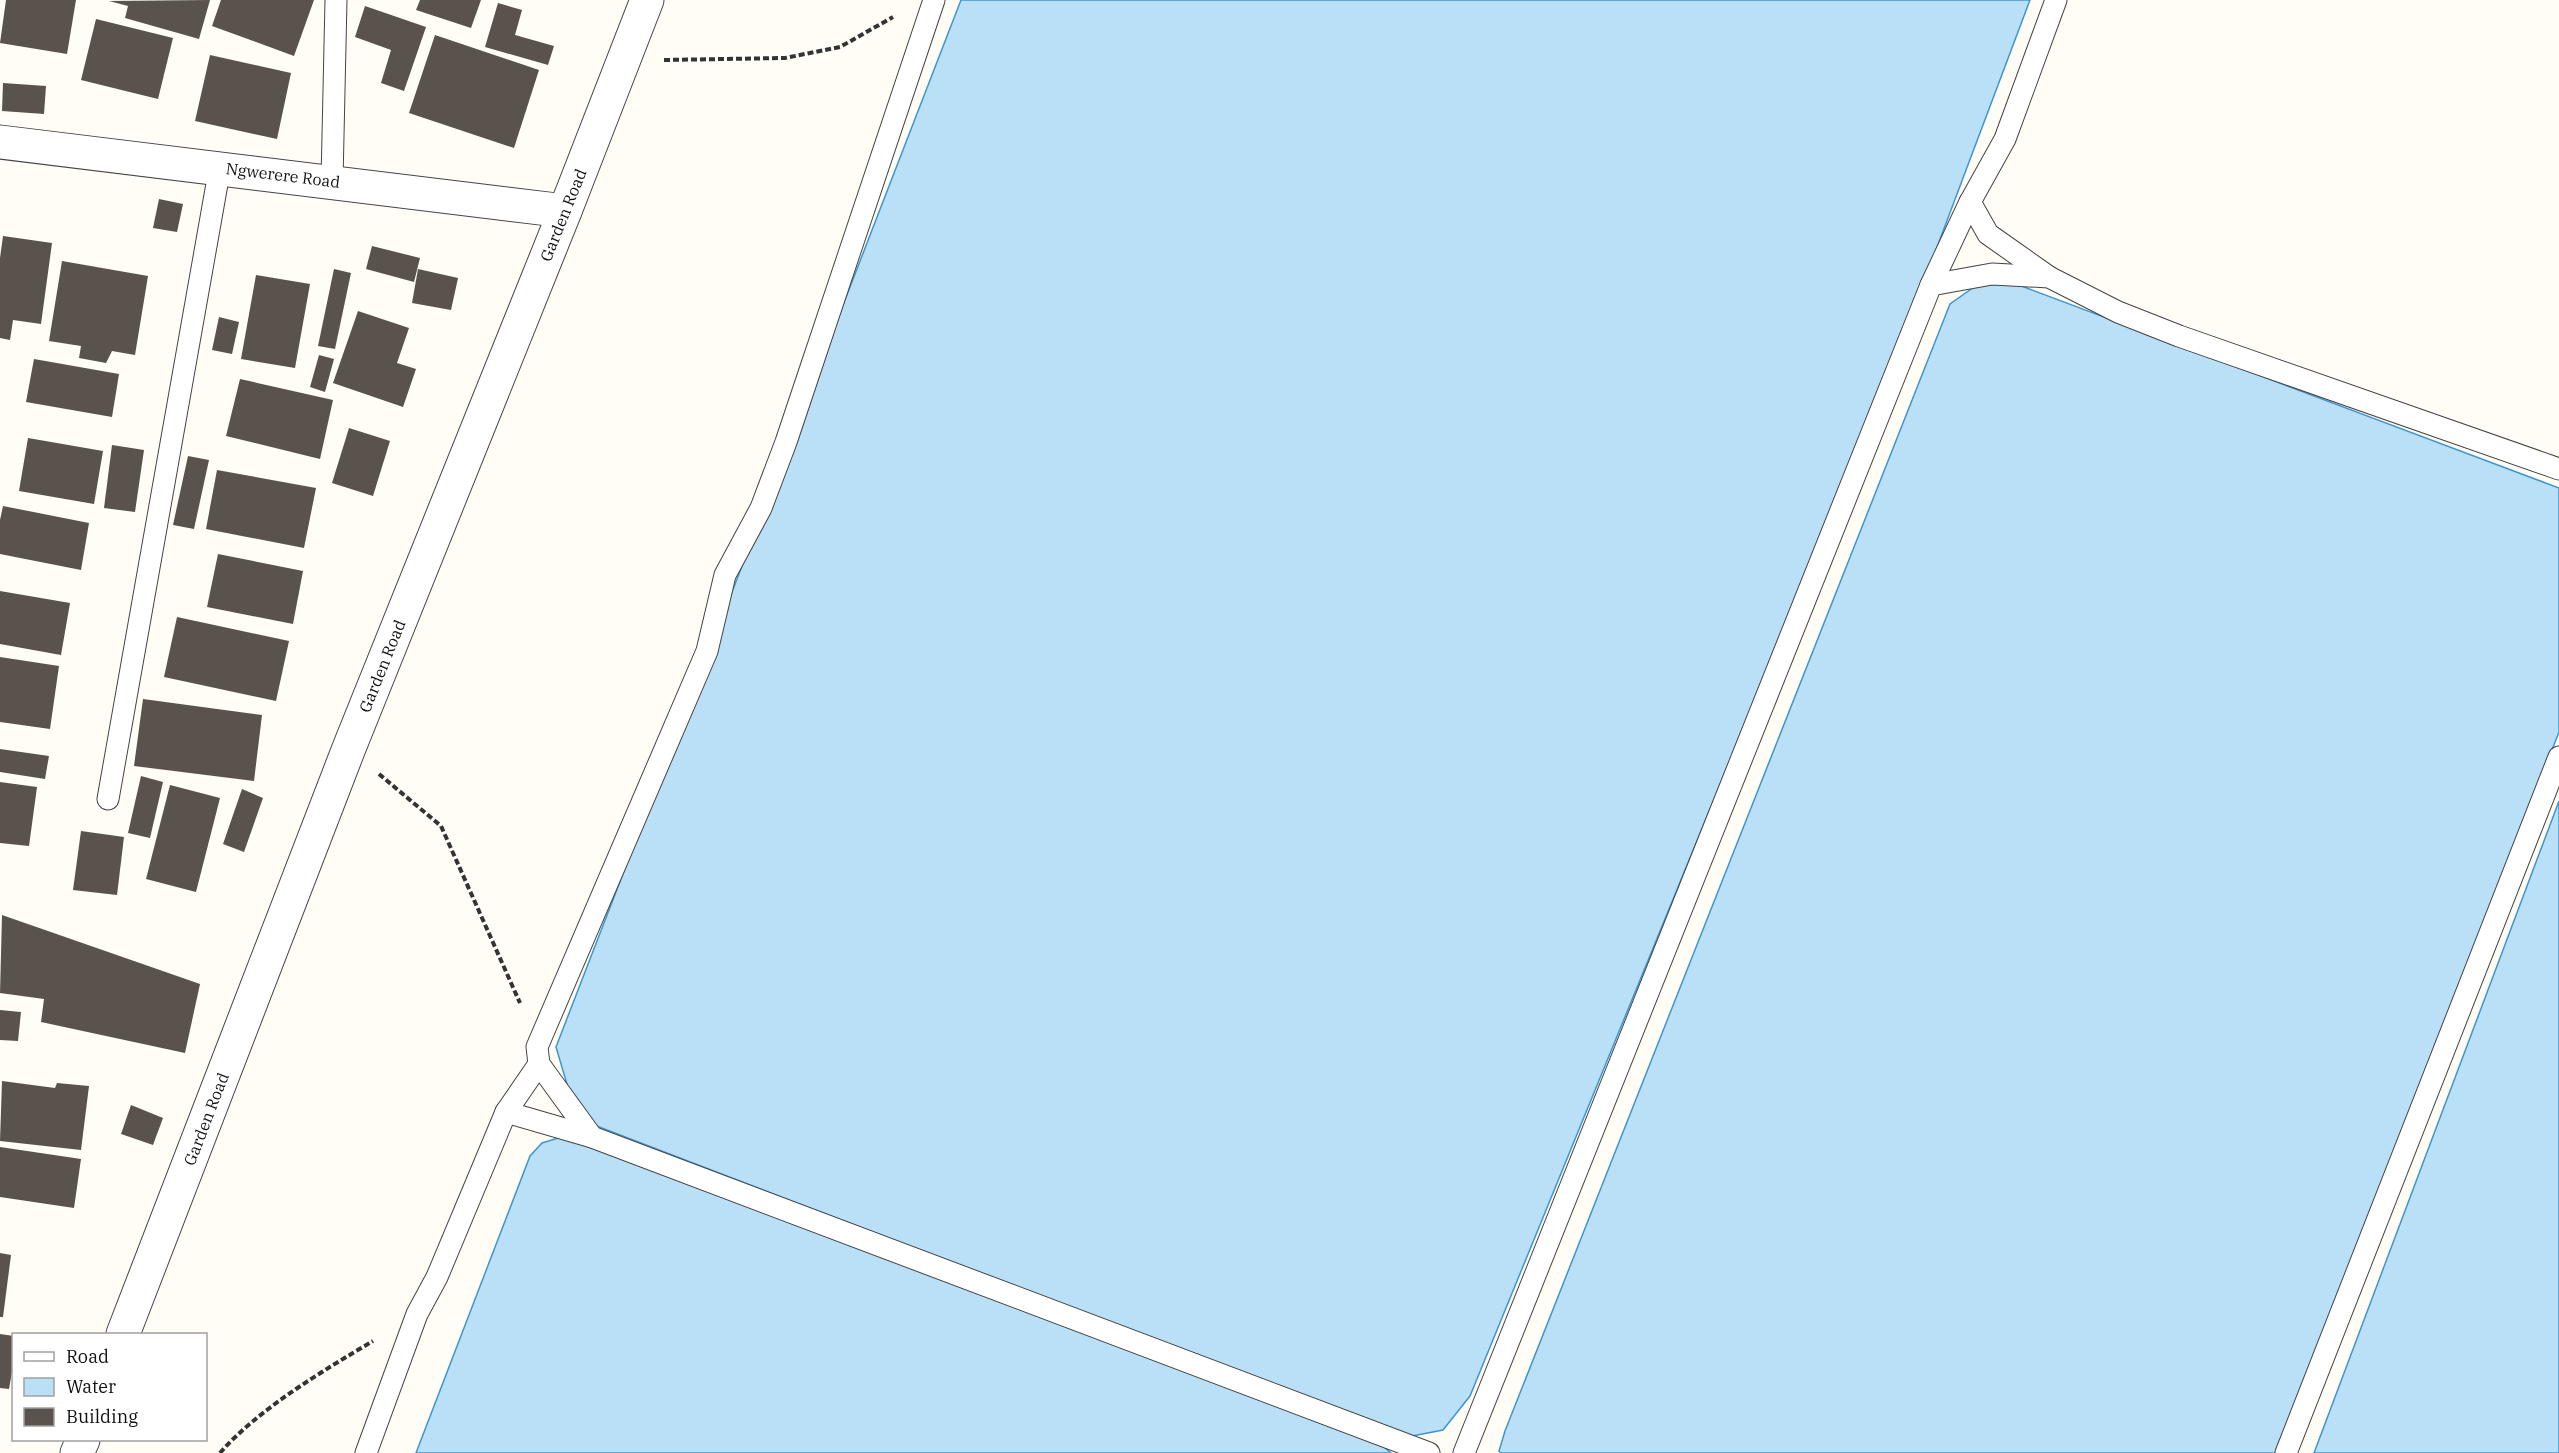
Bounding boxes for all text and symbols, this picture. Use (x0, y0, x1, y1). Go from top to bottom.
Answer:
street label: Ngwerere Road (225, 158, 342, 192)
street label: Garden Road (535, 166, 591, 264)
street label: Garden Road (354, 617, 410, 715)
street label: Garden Road (179, 1069, 233, 1168)
legend (12, 1333, 207, 1441)
text: Road (66, 1345, 109, 1368)
text: Water (66, 1375, 116, 1398)
text: Building (66, 1405, 138, 1428)

